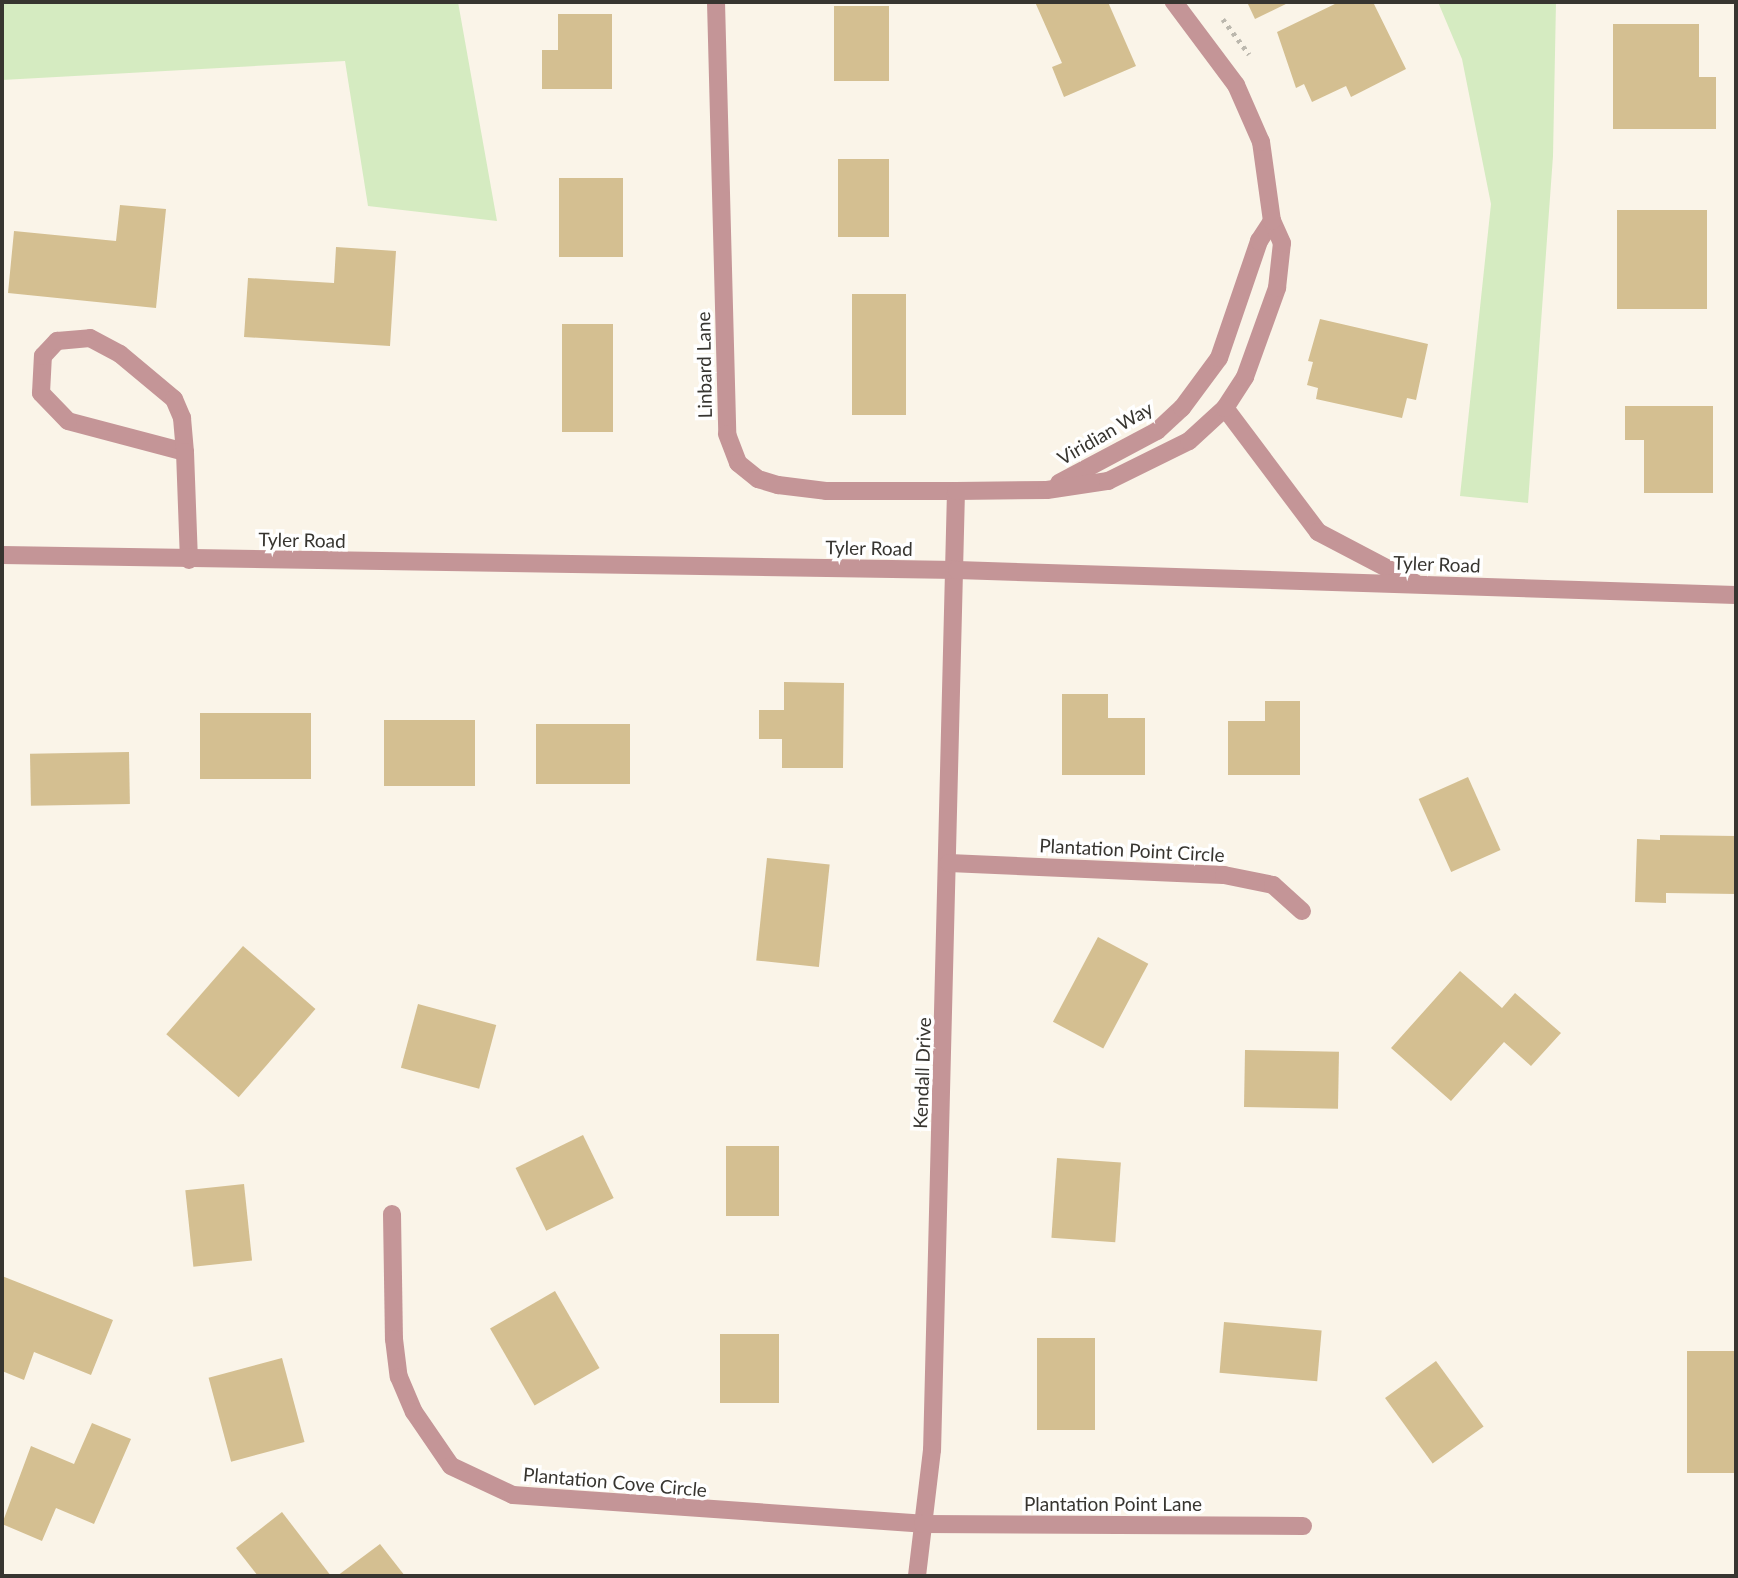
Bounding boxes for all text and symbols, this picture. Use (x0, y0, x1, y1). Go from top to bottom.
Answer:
street label: Linbard Lane (692, 311, 716, 419)
street label: Viridian Way (1053, 396, 1157, 470)
street label: Tyler Road (258, 528, 346, 552)
street label: Tyler Road (825, 536, 913, 560)
street label: Tyler Road (1393, 551, 1481, 577)
street label: Plantation Point Circle (1039, 834, 1225, 866)
street label: Kendall Drive (909, 1017, 935, 1129)
street label: Plantation Cove Circle (522, 1463, 708, 1501)
street label: Plantation Point Lane (1024, 1493, 1202, 1515)

